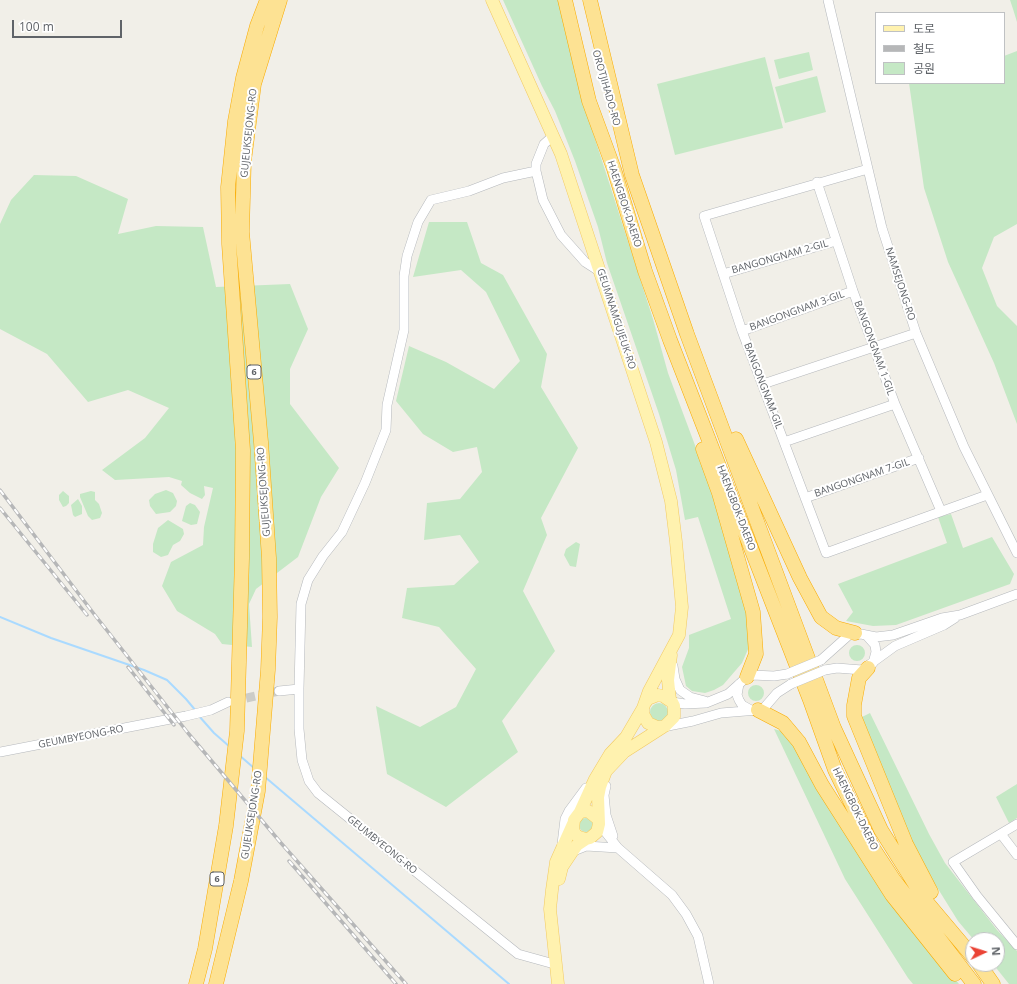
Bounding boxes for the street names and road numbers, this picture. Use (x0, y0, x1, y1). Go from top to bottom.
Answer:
street label: OROTJIHADO-RO (589, 49, 623, 127)
street label: GUJEUKSEJONG-RO (238, 88, 260, 178)
street label: HAENGBOK-DAERO (604, 159, 644, 249)
street label: BANGONGNAM 2-GIL (730, 237, 830, 277)
street label: NAMSEJONG-RO (883, 246, 917, 322)
street label: GEUMNAMGUJEUK-RO (594, 267, 638, 371)
street label: BANGONGNAM 3-GIL (748, 288, 846, 334)
street label: BANGONGNAM 1-GIL (851, 299, 897, 397)
street label: BANGONGNAM-GIL (741, 341, 785, 431)
road number: 6 (247, 365, 261, 379)
street label: GUJEUKSEJONG-RO (255, 447, 273, 537)
street label: BANGONGNAM 7-GIL (813, 456, 911, 500)
street label: HAENGBOK-DAERO (714, 464, 758, 552)
street label: GEUMBYEONG-RO (37, 723, 125, 751)
street label: HAENGBOK-DAERO (830, 766, 880, 852)
street label: GUJEUKSEJONG-RO (239, 770, 265, 860)
street label: GEUMBYEONG-RO (345, 813, 419, 877)
road number: 6 (210, 872, 224, 886)

